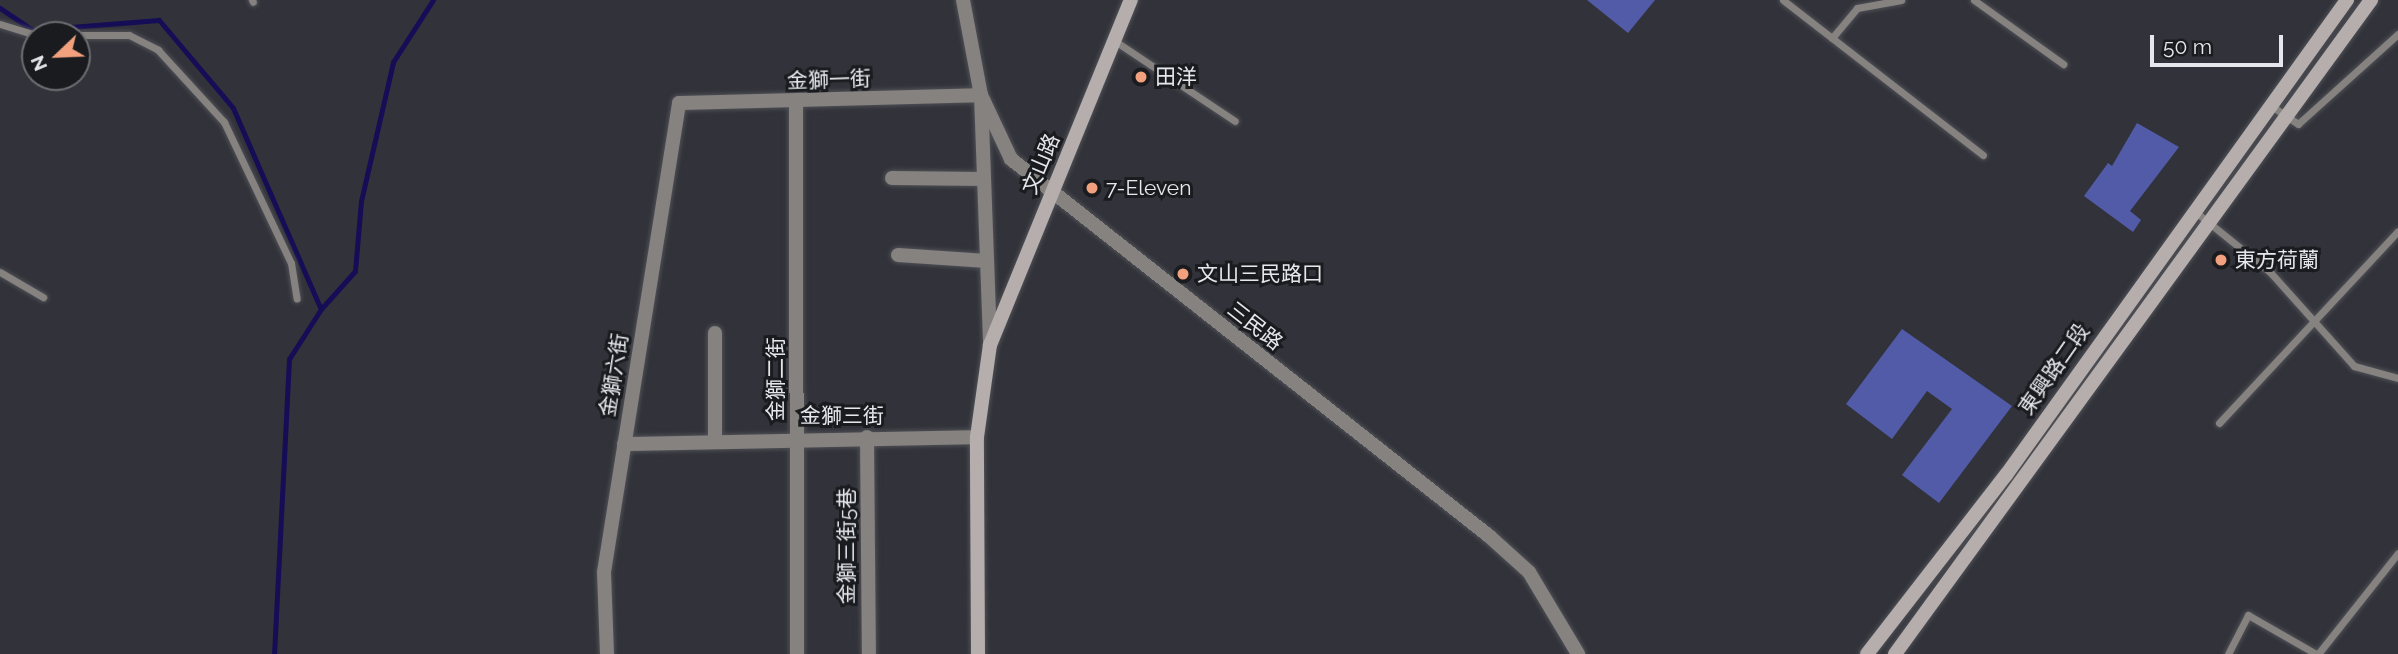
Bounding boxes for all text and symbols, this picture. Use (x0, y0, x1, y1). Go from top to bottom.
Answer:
north arrow (21, 21, 91, 91)
scale bar (2153, 21, 2286, 65)
text: 50 m (2163, 34, 2212, 59)
text: N (26, 52, 51, 74)
place label: 田洋 (1155, 64, 1197, 90)
street label: 金獅一街 (787, 66, 871, 94)
marker: 田洋 (1133, 69, 1149, 85)
street label: 文山路 (1017, 130, 1065, 198)
place label: 7-Eleven (1106, 175, 1191, 201)
marker: 7-Eleven (1084, 180, 1100, 196)
place label: 東方荷蘭 (2235, 247, 2319, 273)
marker: 東方荷蘭 (2213, 252, 2229, 268)
place label: 文山三民路口 (1197, 261, 1323, 287)
marker: 文山三民路口 (1175, 266, 1191, 282)
street label: 三民路 (1222, 297, 1288, 355)
street label: 東興路二段 (2014, 319, 2094, 419)
street label: 金獅六街 (595, 332, 633, 418)
street label: 金獅二街 (763, 337, 789, 421)
street label: 金獅三街 (800, 403, 884, 429)
street label: 金獅三街5巷 (834, 488, 860, 604)

